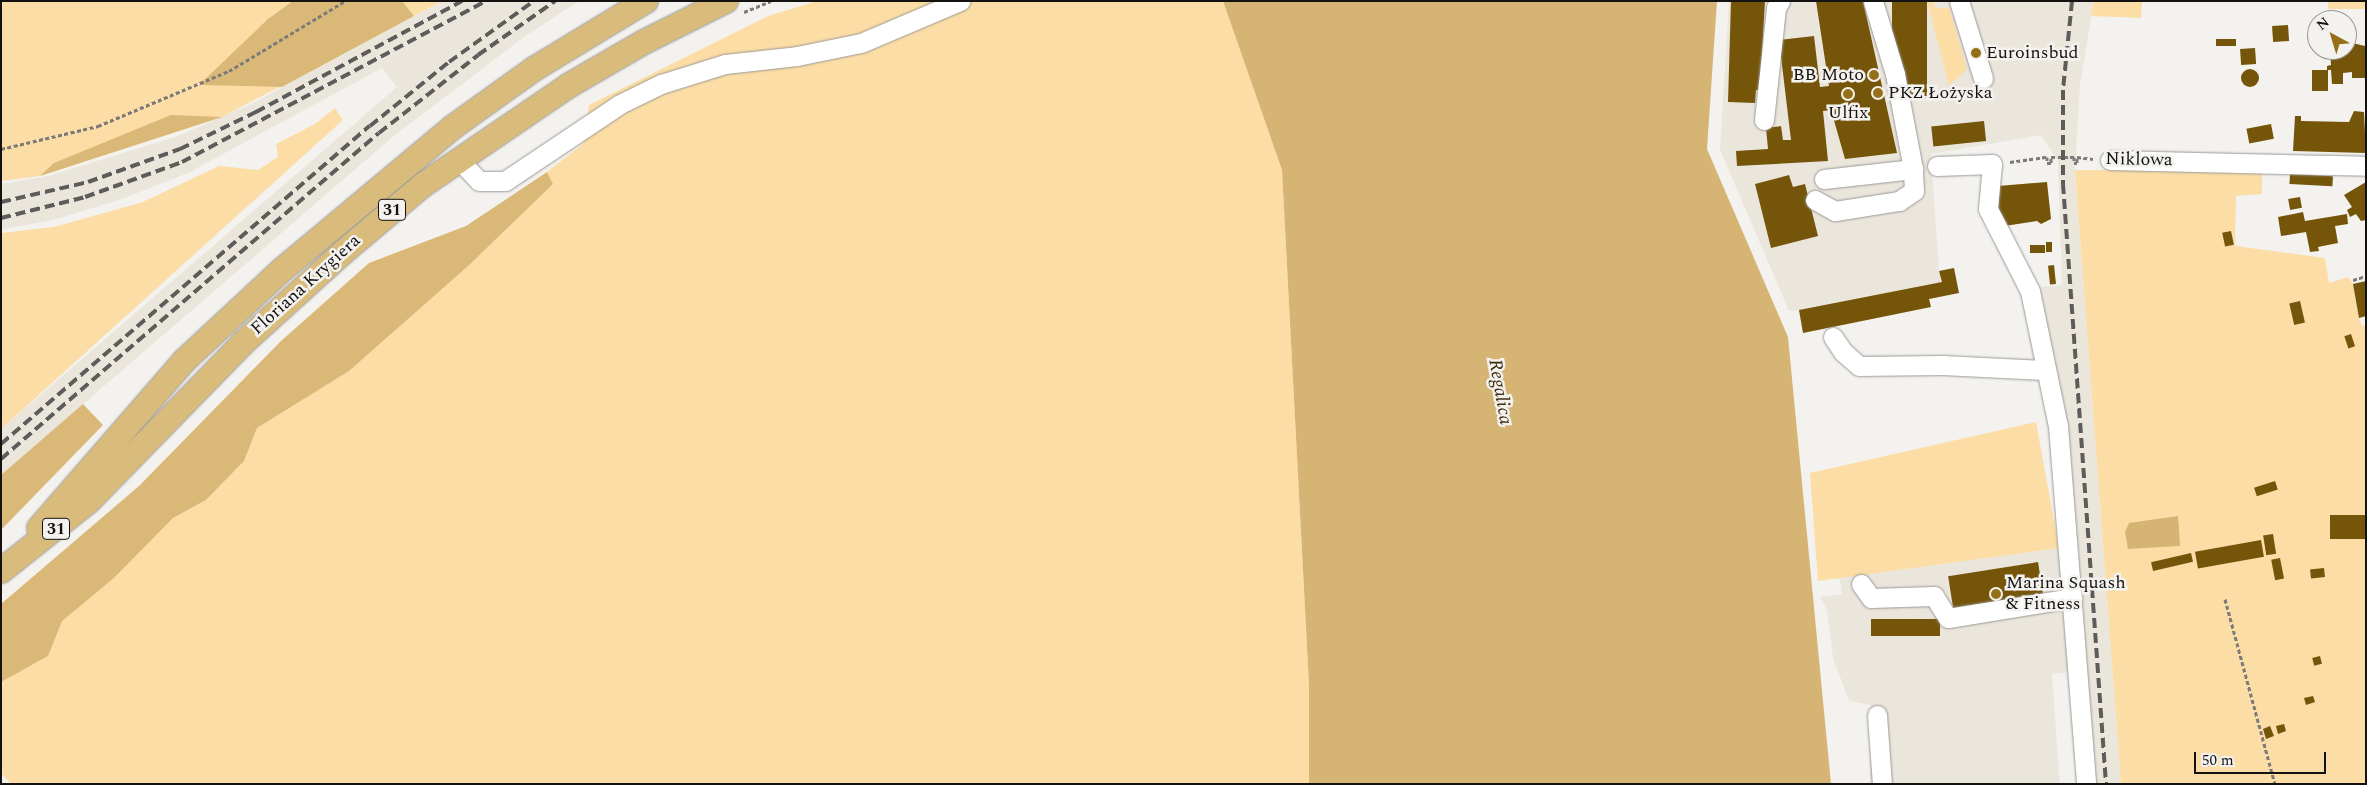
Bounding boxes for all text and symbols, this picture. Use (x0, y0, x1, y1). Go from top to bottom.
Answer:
north arrow (2307, 10, 2357, 60)
text: N (2312, 12, 2334, 35)
place label: Euroinsbud (1986, 42, 2079, 64)
marker: Euroinsbud (1970, 47, 1982, 59)
place label: BB Moto (1793, 64, 1864, 86)
marker: BB Moto (1868, 69, 1880, 81)
place label: PKZ Łożyska (1888, 82, 1993, 104)
marker: PKZ Łożyska (1872, 87, 1884, 99)
marker: Ulfix (1842, 88, 1854, 100)
place label: Ulfix (1828, 102, 1868, 124)
street label: Niklowa (2105, 149, 2173, 171)
road number: 31 (377, 196, 407, 224)
street label: Floriana Krygiera (247, 230, 365, 340)
water label: Regalica (1483, 358, 1517, 426)
road number: 31 (41, 516, 71, 542)
place label: Marina Squash & Fitness (2006, 573, 2126, 616)
marker: Marina Squash & Fitness (1990, 588, 2002, 600)
scale bar (2197, 742, 2330, 774)
text: 50 m (2202, 749, 2234, 772)

